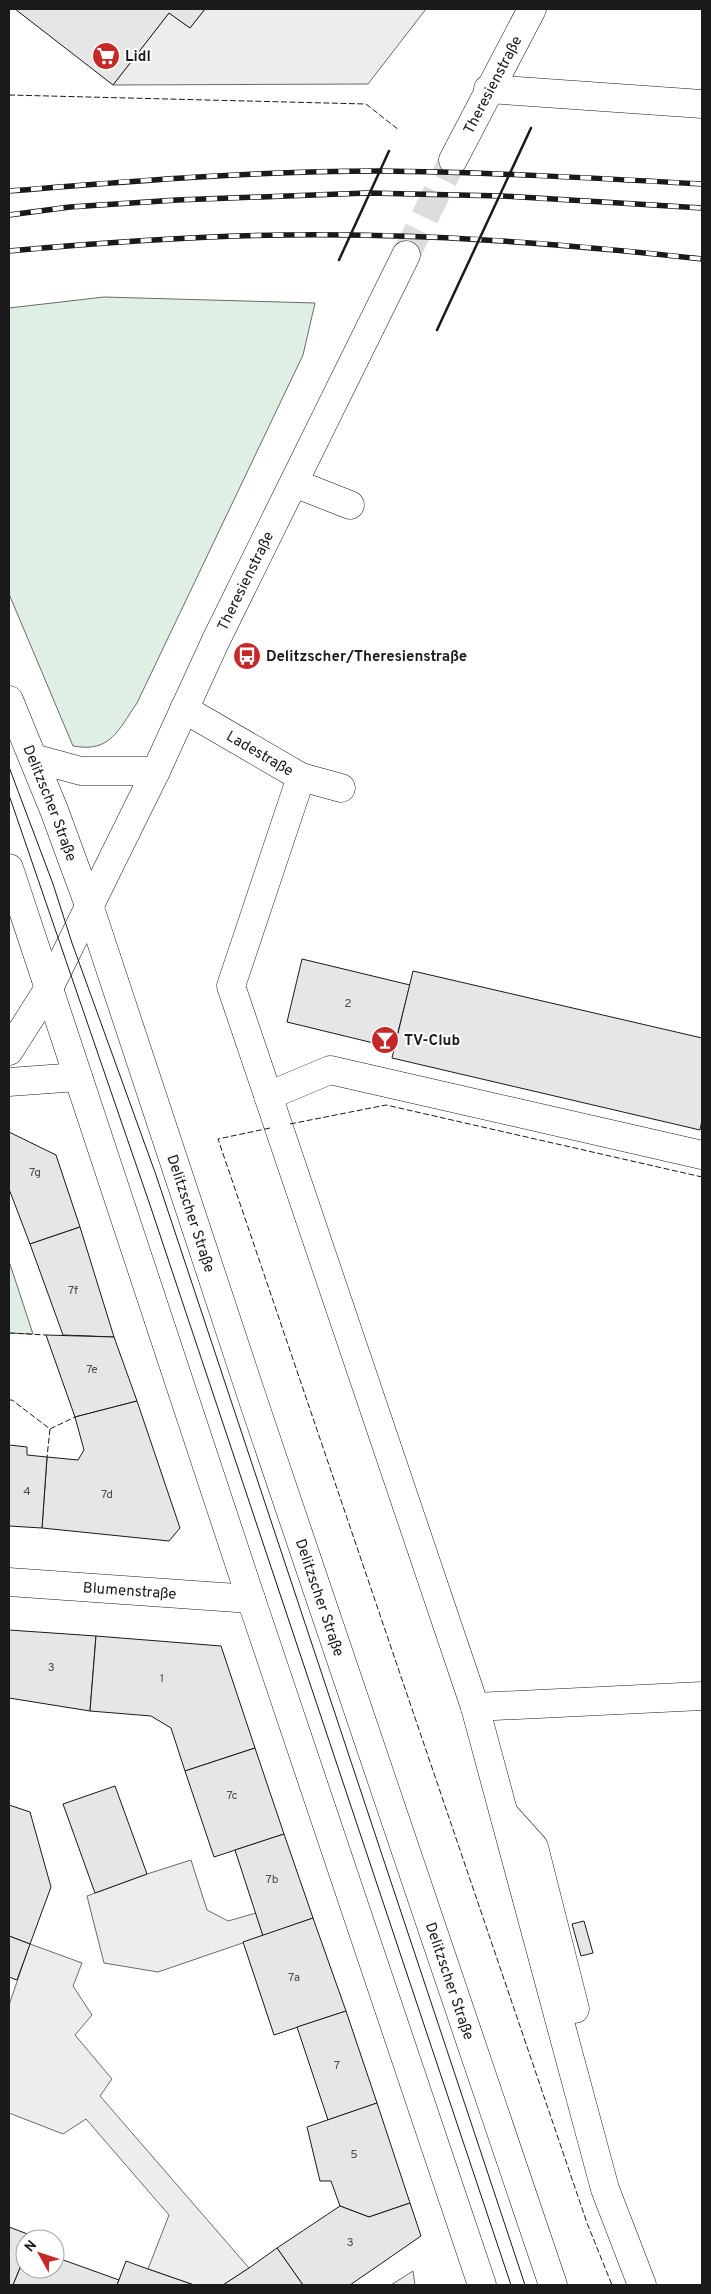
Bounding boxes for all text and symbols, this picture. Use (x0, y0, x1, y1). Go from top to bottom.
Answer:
street label: Theresienstraße (460, 33, 527, 138)
supermarket icon: Lidl (91, 41, 121, 71)
place label: Lidl (125, 48, 151, 67)
street label: Theresienstraße (214, 529, 279, 634)
bus stop icon: Delitzscher/Theresienstraße (232, 641, 262, 671)
place label: Delitzscher/Theresienstraße (266, 648, 467, 667)
street label: Ladestraße (222, 728, 296, 781)
street label: Delitzscher Straße (18, 743, 80, 864)
house number: 2 (344, 996, 352, 1012)
bar icon: TV-Club (370, 1025, 400, 1055)
place label: TV-Club (404, 1032, 460, 1051)
street label: Delitzscher Straße (161, 1152, 218, 1275)
house number: 7g (29, 1165, 41, 1181)
house number: 7f (68, 1283, 78, 1299)
house number: 7e (86, 1362, 98, 1378)
house number: 4 (23, 1484, 31, 1500)
house number: 7d (101, 1487, 113, 1503)
street label: Delitzscher Straße (290, 1536, 347, 1659)
street label: Blumenstraße (82, 1579, 177, 1605)
house number: 3 (47, 1660, 55, 1676)
house number: 1 (160, 1671, 164, 1687)
house number: 7c (226, 1788, 238, 1804)
house number: 7b (265, 1872, 279, 1888)
street label: Delitzscher Straße (420, 1920, 477, 2043)
house number: 7a (288, 1970, 300, 1986)
house number: 7 (334, 2058, 340, 2074)
house number: 5 (350, 2147, 358, 2163)
north arrow (15, 2229, 65, 2279)
house number: 3 (346, 2235, 354, 2251)
text: N (21, 2237, 41, 2256)

